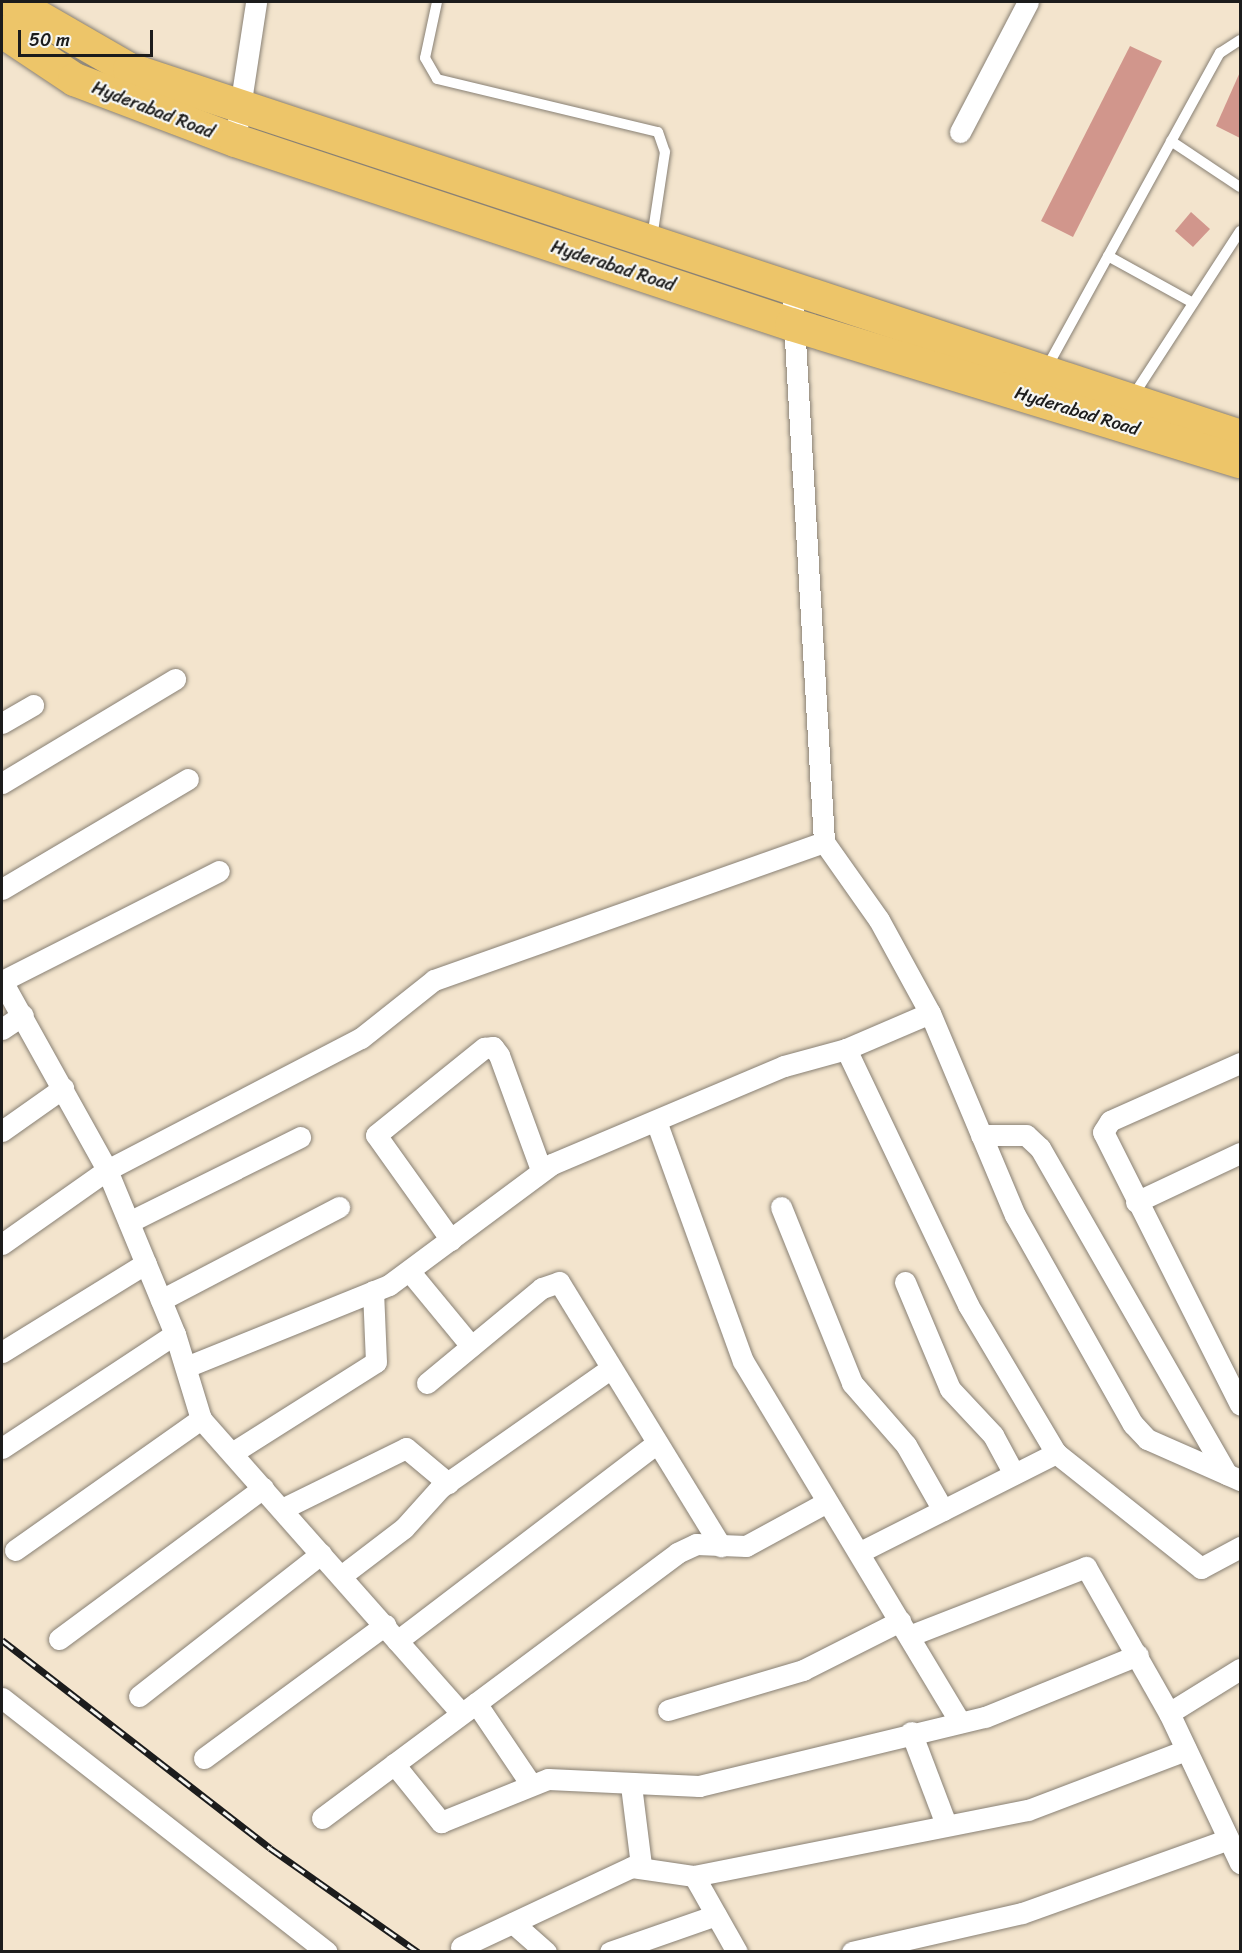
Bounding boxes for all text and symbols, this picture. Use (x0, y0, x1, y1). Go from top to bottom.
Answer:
scale bar (21, 18, 156, 56)
text: 50 m (29, 24, 70, 56)
street label: Hyderabad Road (89, 77, 217, 143)
street label: Hyderabad Road (548, 236, 678, 296)
street label: Hyderabad Road (1012, 382, 1142, 440)

